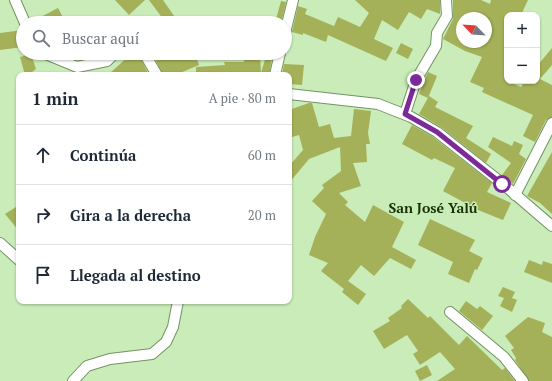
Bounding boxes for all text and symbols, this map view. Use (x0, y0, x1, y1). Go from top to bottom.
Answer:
north arrow (456, 12, 492, 48)
map controls (504, 12, 540, 84)
button: + (504, 12, 540, 48)
search box (16, 16, 292, 60)
icon: search (30, 27, 52, 49)
text: Buscar aquí (62, 28, 139, 48)
button: − (504, 48, 540, 84)
route end (407, 71, 425, 89)
text: 1 min (32, 87, 79, 110)
text: A pie · 80 m (209, 89, 276, 107)
icon: ahead (32, 144, 54, 166)
text: Continúa (70, 145, 136, 165)
text: 60 m (248, 146, 276, 164)
route start (493, 175, 511, 193)
district label: San José Yalú (388, 198, 478, 217)
icon: right (32, 204, 54, 226)
text: Gira a la derecha (70, 205, 191, 225)
text: 20 m (248, 206, 276, 224)
icon: arrive (32, 264, 54, 286)
text: Llegada al destino (70, 265, 201, 285)

